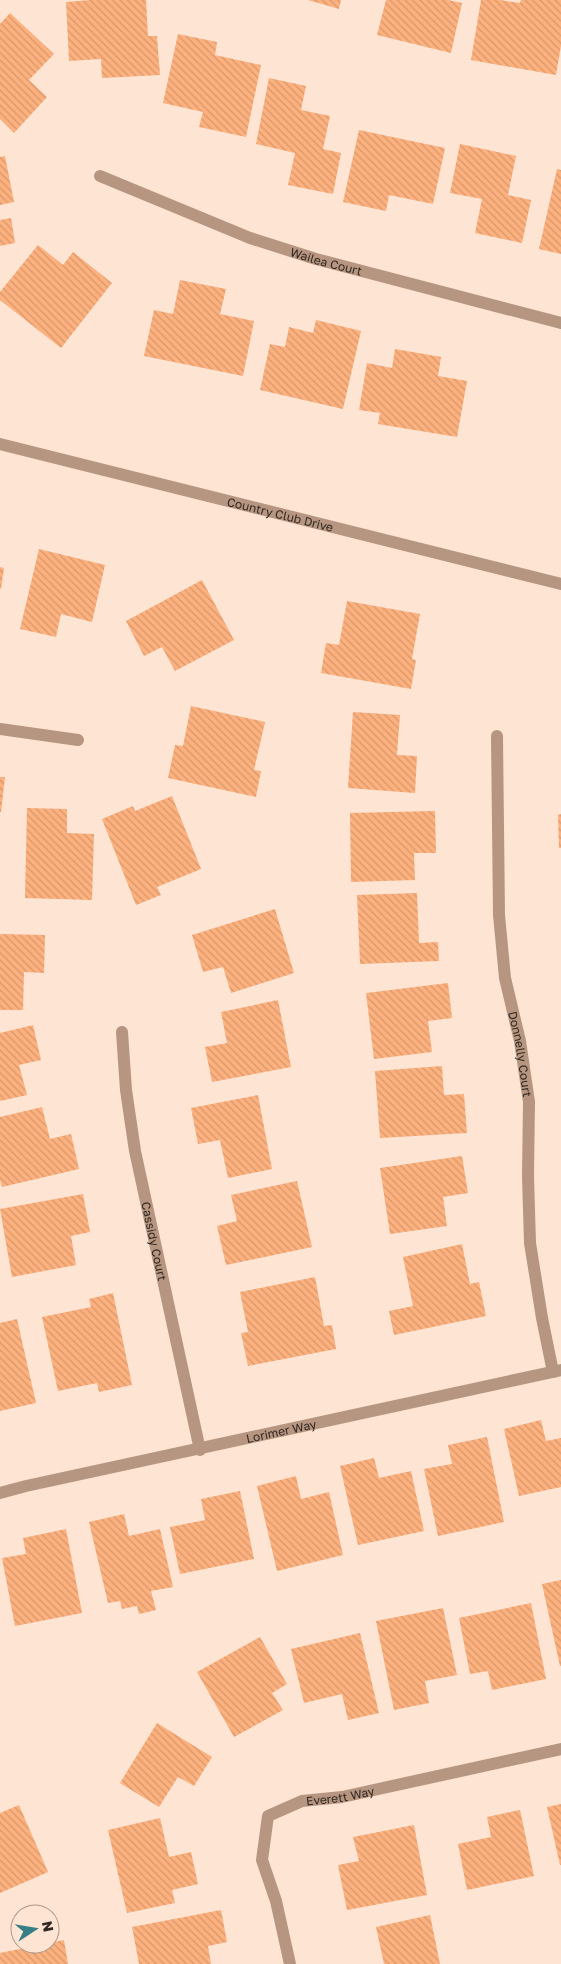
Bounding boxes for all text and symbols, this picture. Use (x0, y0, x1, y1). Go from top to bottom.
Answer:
street label: Wailea Court (288, 244, 364, 278)
street label: Country Club Drive (226, 494, 335, 534)
street label: Donnelly Court (506, 1010, 536, 1098)
street label: Cassidy Court (139, 1200, 170, 1282)
street label: Lorimer Way (245, 1416, 318, 1446)
street label: Everett Way (305, 1783, 376, 1808)
north arrow (10, 1904, 60, 1954)
text: N (39, 1919, 58, 1933)

